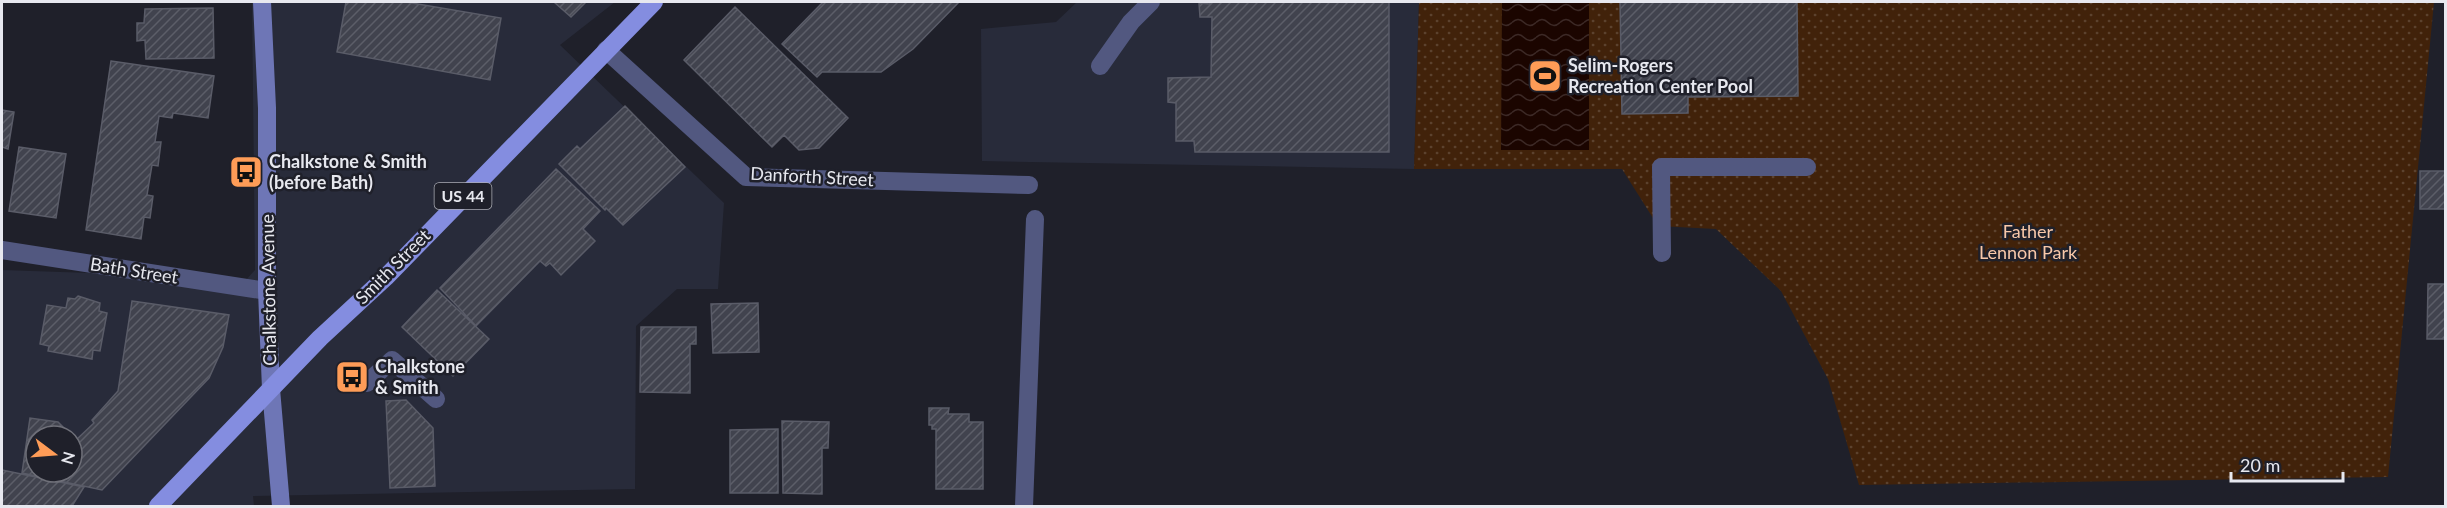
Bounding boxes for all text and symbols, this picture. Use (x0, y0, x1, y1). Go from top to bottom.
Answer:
place label: Selim-Rogers Recreation Center Pool (1568, 54, 1753, 97)
sports icon: Selim-Rogers Recreation Center Pool (1527, 58, 1563, 94)
place label: Chalkstone & Smith (before Bath) (269, 150, 427, 193)
bus stop icon: Chalkstone & Smith (before Bath) (228, 154, 264, 190)
street label: Danforth Street (750, 162, 875, 190)
road number: US 44 (434, 183, 492, 209)
street label: Chalkstone Avenue (256, 214, 280, 366)
park label: Father Lennon Park (1979, 220, 2078, 263)
street label: Smith Street (350, 224, 435, 308)
street label: Bath Street (89, 252, 180, 288)
place label: Chalkstone & Smith (375, 355, 465, 398)
bus stop icon: Chalkstone & Smith (334, 359, 370, 395)
north arrow (24, 424, 84, 484)
scale bar (2231, 445, 2344, 483)
text: N (58, 450, 80, 467)
text: 20 m (2240, 454, 2280, 476)

